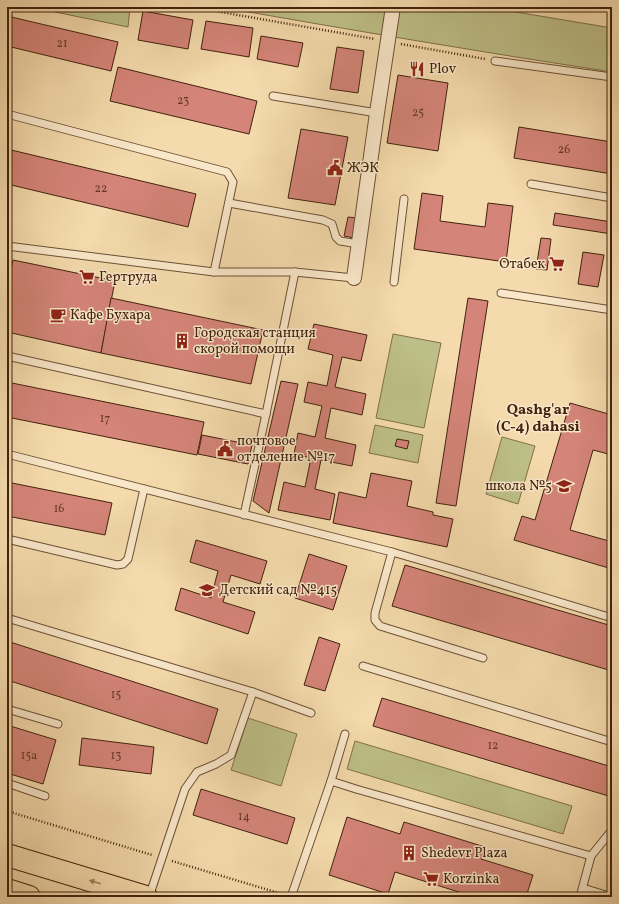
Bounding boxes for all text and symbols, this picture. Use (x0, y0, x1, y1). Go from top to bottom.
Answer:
house number: 21 (56, 36, 68, 52)
restaurant icon: Plov (408, 60, 426, 78)
place label: Plov (429, 60, 457, 79)
house number: 23 (177, 93, 189, 109)
house number: 25 (412, 105, 424, 121)
house number: 26 (558, 142, 570, 158)
public building icon: ЖЭК (326, 159, 344, 177)
place label: ЖЭК (347, 159, 379, 178)
house number: 22 (95, 181, 107, 197)
place label: Отабек (499, 255, 546, 274)
supermarket icon: Отабек (548, 255, 566, 273)
supermarket icon: Гертруда (78, 268, 96, 286)
place label: Гертруда (99, 268, 157, 287)
cafe icon: Кафе Бухара (49, 306, 67, 324)
place label: Кафе Бухара (70, 306, 151, 325)
place label: Городская станция скорой помощи (194, 324, 316, 359)
building icon: Городская станция скорой помощи (173, 332, 191, 350)
district label: Qashg'ar (C-4) dahasi (496, 400, 580, 438)
house number: 17 (100, 411, 110, 427)
place label: почтовое отделение №17 (237, 432, 335, 467)
public building icon: почтовое отделение №17 (216, 440, 234, 458)
place label: школа №5 (485, 477, 552, 496)
school or university icon: школа №5 (555, 477, 573, 495)
house number: 16 (54, 501, 64, 517)
school or university icon: Детский сад №415 (198, 581, 216, 599)
place label: Детский сад №415 (219, 581, 337, 600)
house number: 15 (111, 687, 121, 703)
house number: 12 (487, 738, 499, 754)
house number: 15a (21, 748, 37, 764)
house number: 13 (111, 748, 121, 764)
house number: 14 (238, 809, 250, 825)
building icon: Shedevr Plaza (400, 844, 418, 862)
place label: Shedevr Plaza (421, 844, 507, 863)
supermarket icon: Korzinka (422, 870, 440, 888)
place label: Korzinka (443, 870, 499, 889)
one-way arrow (89, 879, 101, 885)

